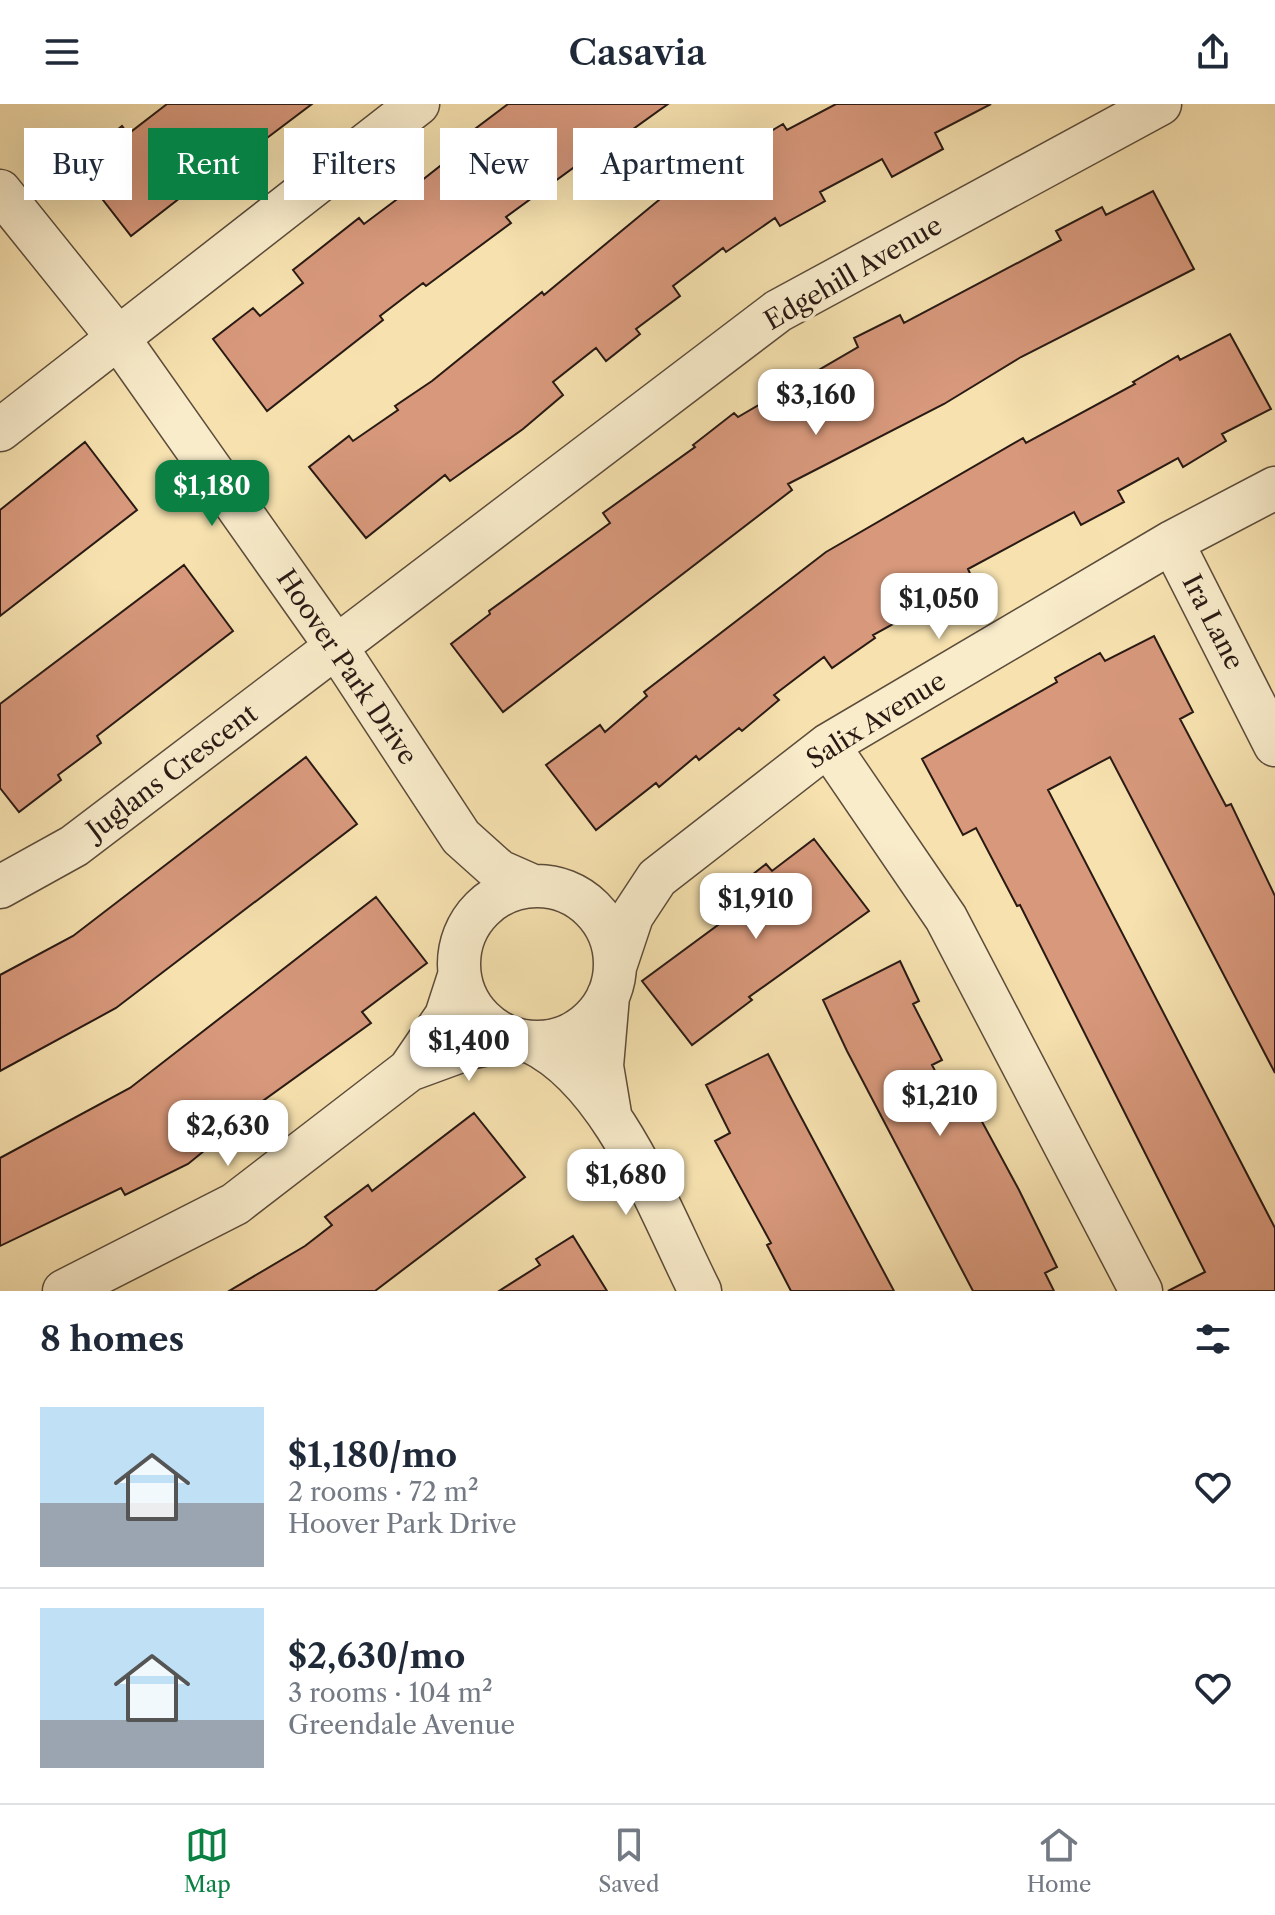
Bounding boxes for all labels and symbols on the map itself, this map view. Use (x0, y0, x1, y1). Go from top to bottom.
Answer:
street label: Edgehill Avenue (758, 209, 948, 337)
pin: $3,160 (751, 369, 881, 437)
pin: $1,180 (147, 460, 277, 528)
street label: Hoover Park Drive (270, 563, 424, 771)
street label: Ira Lane (1175, 569, 1251, 675)
pin: $1,050 (874, 573, 1004, 641)
street label: Salix Avenue (801, 665, 951, 775)
street label: Juglans Crescent (77, 697, 264, 849)
pin: $1,910 (691, 873, 821, 941)
pin: $1,400 (404, 1015, 534, 1083)
pin: $1,210 (875, 1070, 1005, 1138)
pin: $2,630 (163, 1100, 293, 1168)
pin: $1,680 (561, 1149, 691, 1217)

